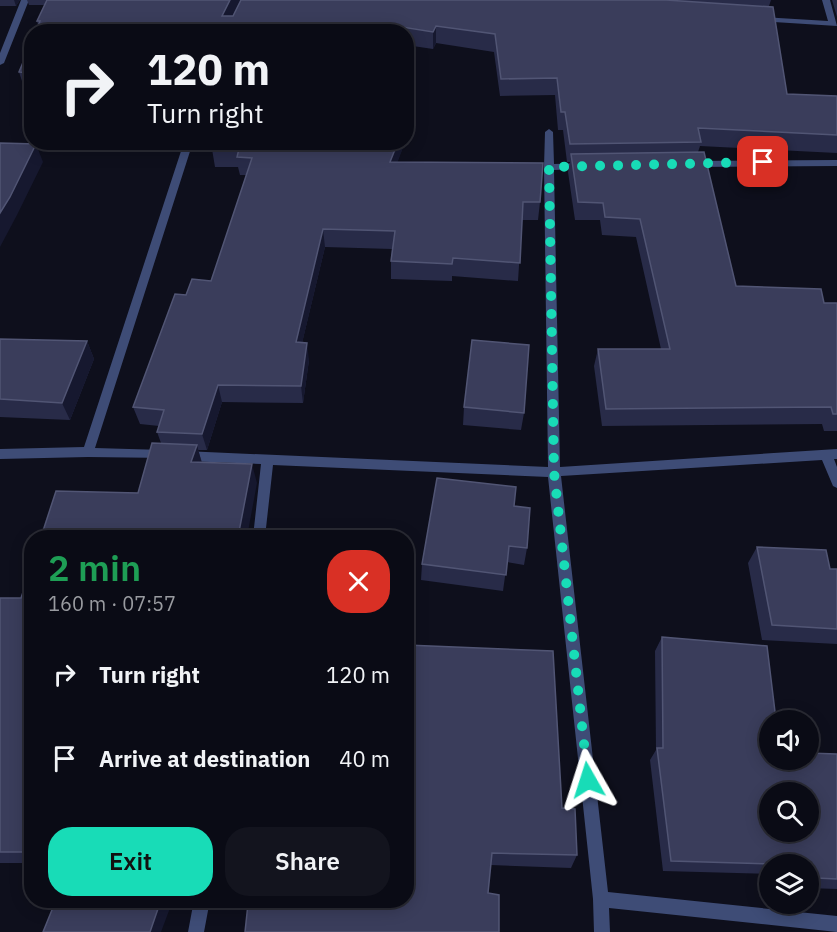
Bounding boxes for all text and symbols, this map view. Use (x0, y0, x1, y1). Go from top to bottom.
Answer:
text: 120 m (147, 42, 270, 97)
icon: right (48, 48, 126, 126)
text: Turn right (147, 95, 264, 130)
pin (737, 136, 788, 187)
icon: arrive (746, 145, 779, 178)
text: 2 min (48, 544, 141, 591)
button: close (327, 550, 390, 613)
text: 160 m · 07:57 (48, 590, 176, 617)
icon: right (48, 658, 81, 691)
text: Turn right (99, 660, 200, 689)
text: 120 m (326, 660, 390, 689)
map controls (759, 710, 819, 914)
button: sound (759, 710, 819, 770)
icon: arrive (48, 742, 81, 775)
text: Arrive at destination (99, 744, 310, 773)
text: 40 m (339, 744, 390, 773)
position arrow (556, 748, 620, 812)
button: search (759, 782, 819, 842)
button: Exit (48, 827, 213, 896)
button: Share (225, 827, 390, 896)
button: layers (759, 854, 819, 914)

